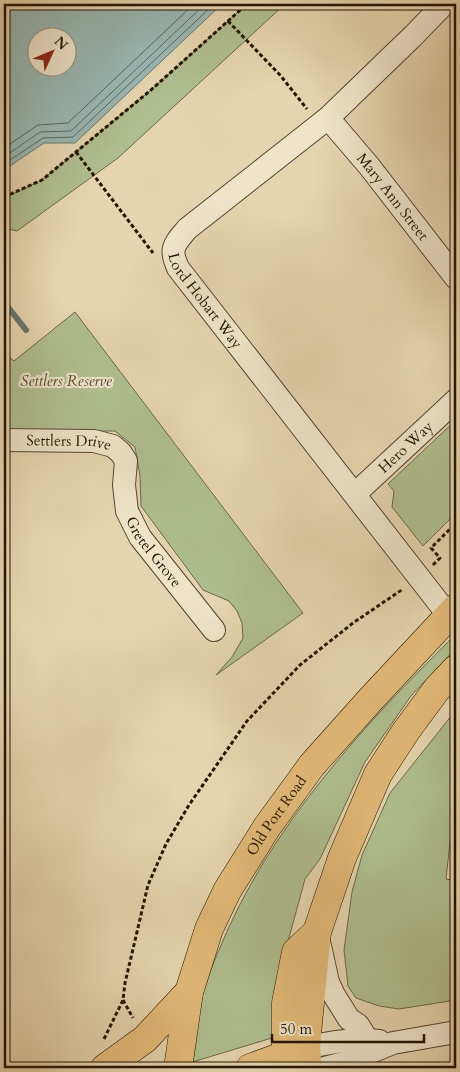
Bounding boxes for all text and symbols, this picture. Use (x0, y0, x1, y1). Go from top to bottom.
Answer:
north arrow (28, 28, 78, 78)
text: N (50, 32, 72, 54)
street label: Mary Ann Street (352, 149, 433, 245)
street label: Lord Hobart Way (163, 251, 247, 353)
park label: Settlers Reserve (20, 371, 112, 391)
street label: Hero Way (374, 416, 437, 477)
street label: Settlers Drive (26, 430, 114, 455)
street label: Gretel Grove (121, 513, 186, 592)
street label: Old Port Road (242, 772, 311, 859)
scale bar (272, 1012, 425, 1044)
text: 50 m (280, 1019, 312, 1039)

